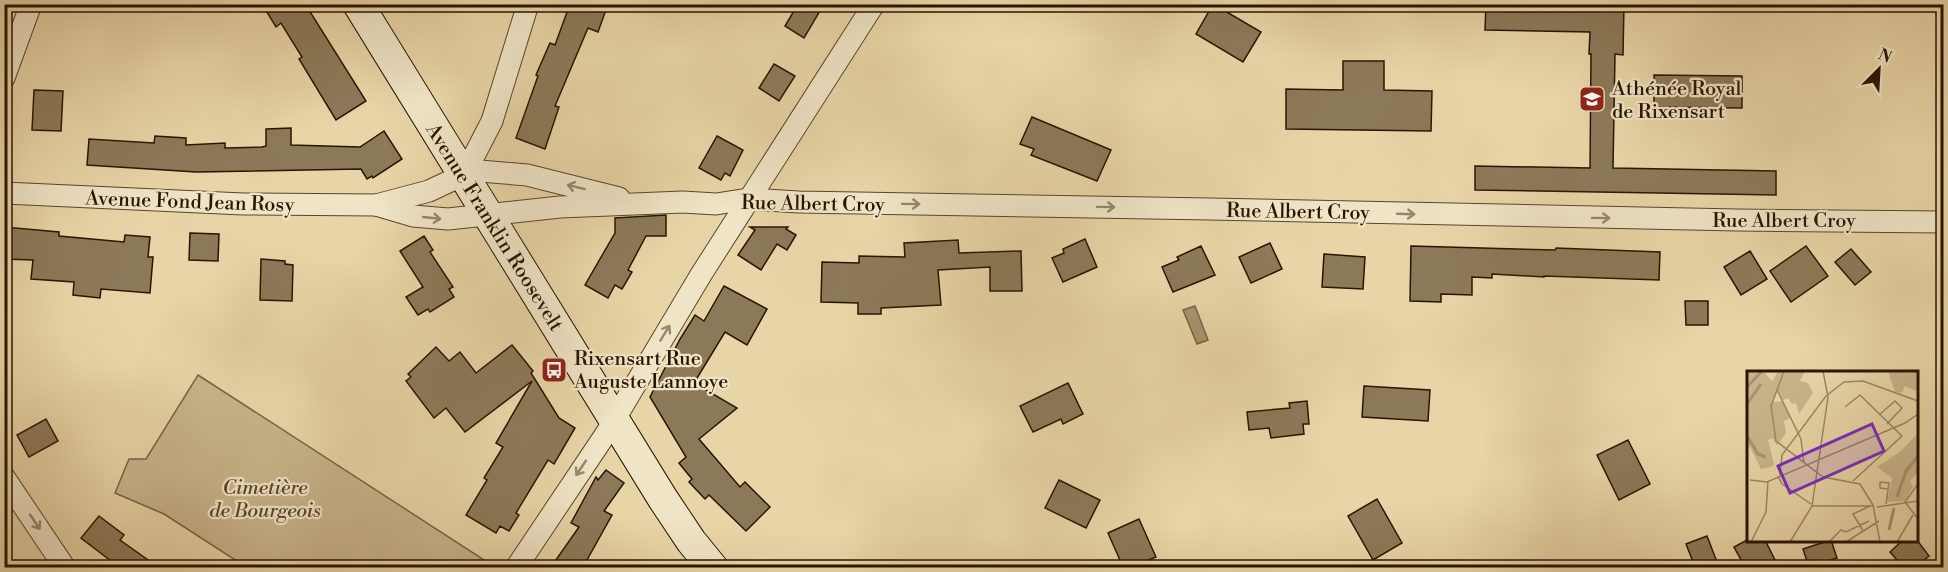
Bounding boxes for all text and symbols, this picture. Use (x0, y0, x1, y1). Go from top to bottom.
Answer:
north arrow (1849, 39, 1909, 99)
text: N (1875, 45, 1895, 68)
place label: Athénée Royal de Rixensart (1611, 77, 1742, 125)
school or university icon: Athénée Royal de Rixensart (1577, 84, 1607, 114)
street label: Avenue Franklin Roosevelt (419, 118, 568, 336)
one-way arrow (567, 181, 586, 193)
street label: Avenue Fond Jean Rosy (84, 186, 295, 219)
street label: Rue Albert Croy (741, 191, 885, 218)
one-way arrow (900, 198, 920, 210)
street label: Rue Albert Croy (1226, 199, 1370, 226)
one-way arrow (1095, 201, 1115, 213)
one-way arrow (1395, 208, 1415, 219)
street label: Rue Albert Croy (1712, 209, 1856, 234)
one-way arrow (1590, 212, 1610, 224)
one-way arrow (421, 213, 441, 224)
one-way arrow (659, 325, 671, 342)
place label: Rixensart Rue Auguste Lannoye (573, 347, 728, 395)
bus stop icon: Rixensart Rue Auguste Lannoye (539, 355, 569, 385)
inset map (1747, 371, 1918, 542)
one-way arrow (575, 460, 587, 476)
park label: Cimetière de Bourgeois (209, 476, 321, 524)
one-way arrow (30, 513, 42, 530)

